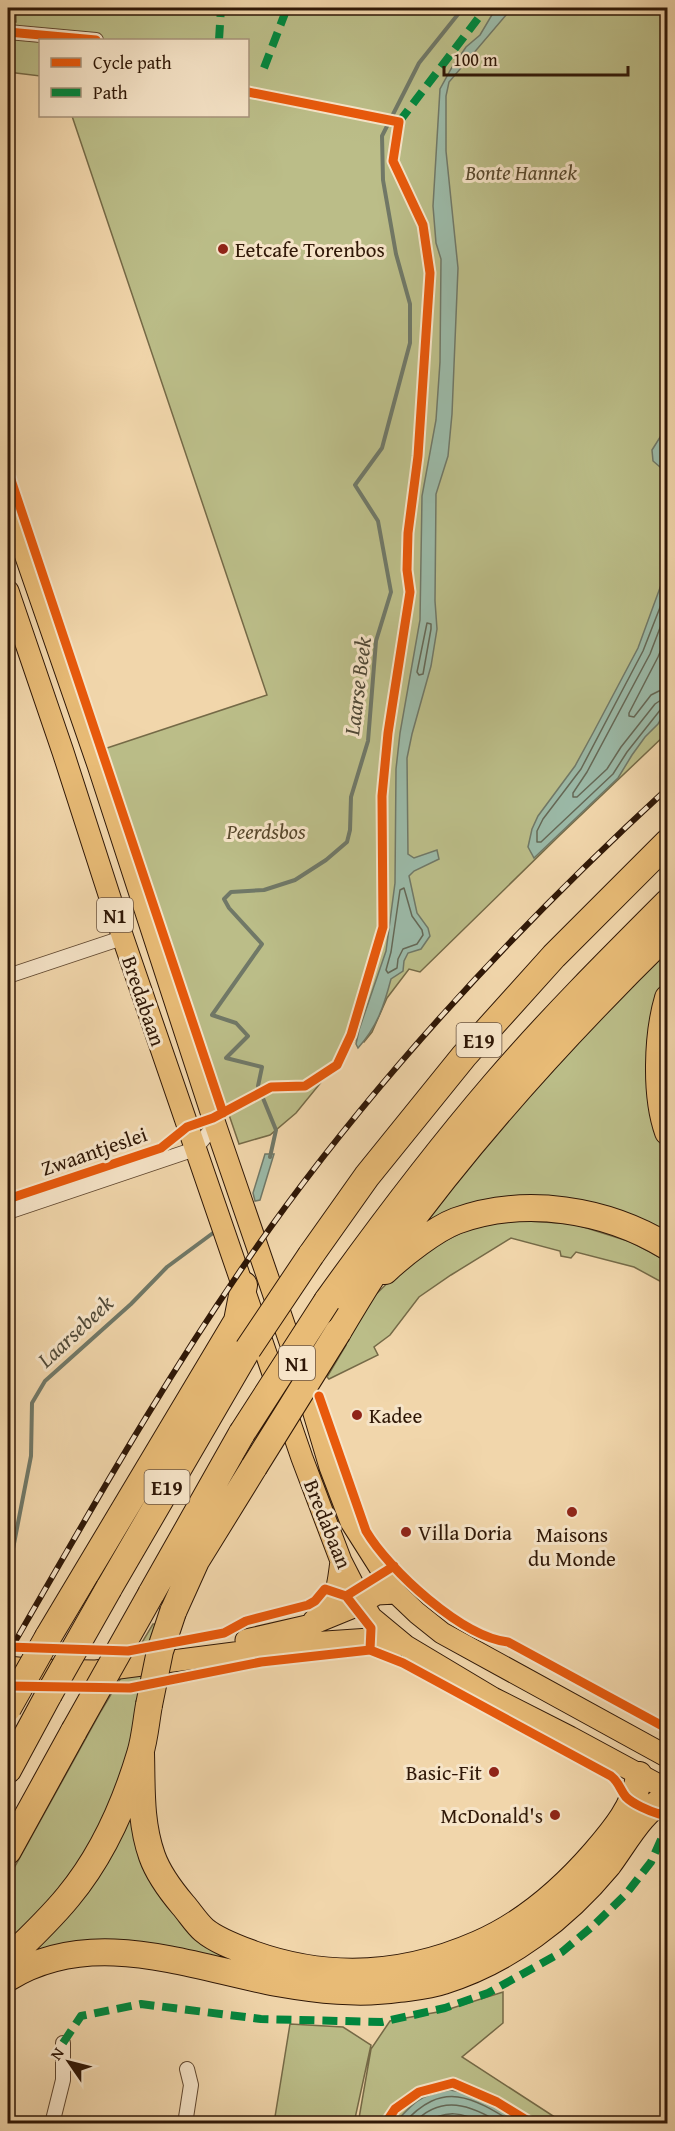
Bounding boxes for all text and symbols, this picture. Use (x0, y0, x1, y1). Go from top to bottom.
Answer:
legend (39, 39, 249, 117)
scale bar (444, 39, 628, 77)
text: 100 m (453, 46, 498, 73)
text: Cycle path (93, 49, 172, 76)
text: Path (93, 79, 128, 106)
park label: Bonte Hannek (464, 157, 577, 188)
place label: Eetcafe Torenbos (235, 234, 385, 265)
marker: Eetcafe Torenbos (216, 242, 230, 256)
water label: Laarse Beek (335, 634, 379, 738)
park label: Peerdsbos (226, 816, 306, 847)
road number: N1 (97, 898, 133, 932)
street label: Bredabaan (114, 952, 174, 1051)
road number: E19 (456, 1023, 502, 1057)
street label: Zwaantjeslei (37, 1118, 151, 1184)
water label: Laarsebeek (29, 1287, 121, 1375)
road number: N1 (279, 1346, 315, 1380)
place label: Kadee (369, 1400, 422, 1431)
marker: Kadee (350, 1408, 364, 1422)
road number: E19 (144, 1470, 190, 1504)
street label: Bredabaan (296, 1475, 360, 1573)
marker: Maisons du Monde (565, 1505, 579, 1519)
place label: Villa Doria (418, 1517, 512, 1548)
place label: Maisons du Monde (528, 1519, 616, 1574)
marker: Villa Doria (399, 1525, 413, 1539)
place label: Basic-Fit (406, 1757, 483, 1788)
marker: Basic-Fit (487, 1765, 501, 1779)
place label: McDonald's (440, 1800, 543, 1831)
marker: McDonald's (548, 1808, 562, 1822)
north arrow (39, 2032, 99, 2092)
text: N (44, 2042, 70, 2065)

